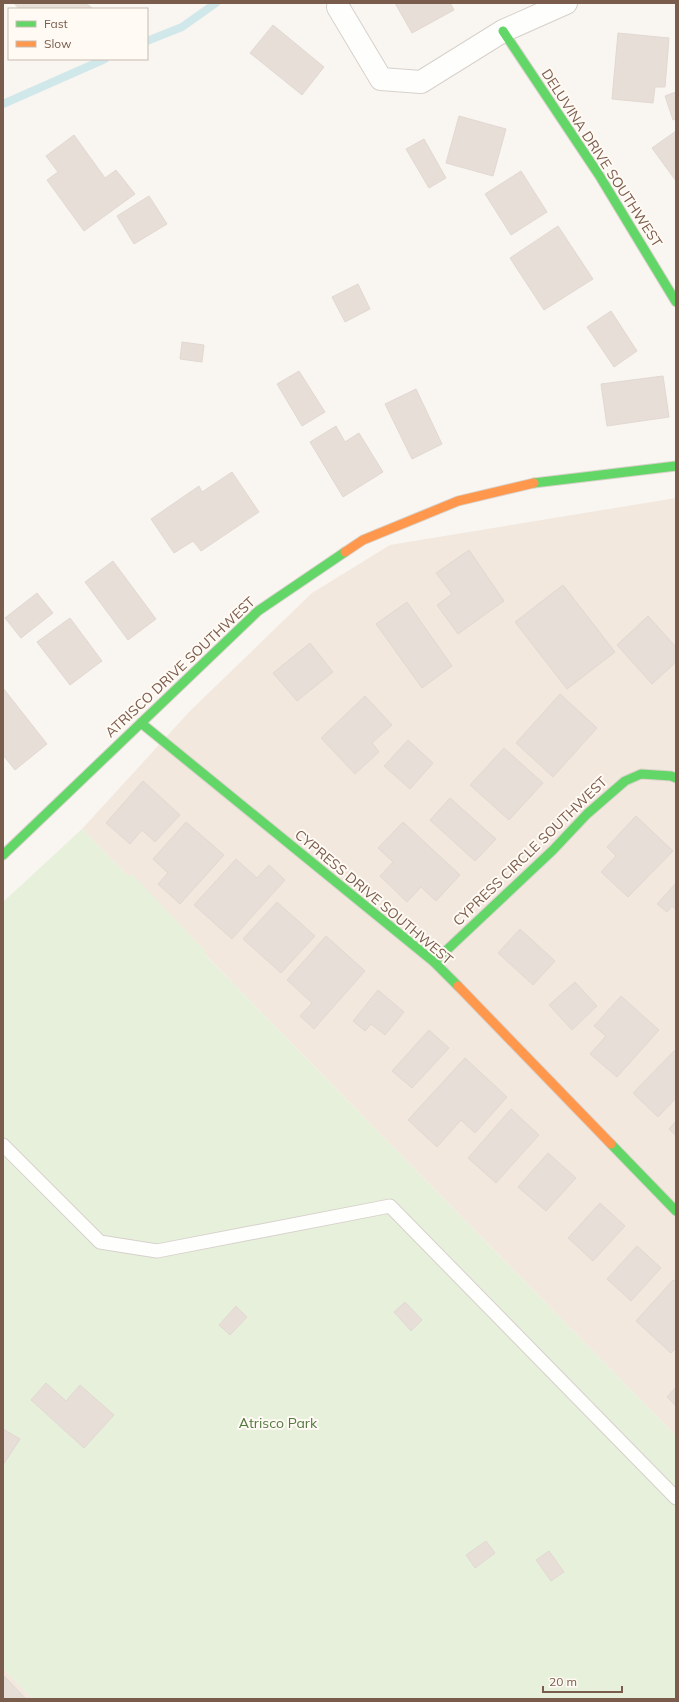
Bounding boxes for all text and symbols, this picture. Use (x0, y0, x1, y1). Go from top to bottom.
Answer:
legend (8, 8, 148, 60)
text: Fast (44, 16, 68, 31)
text: Slow (44, 36, 72, 51)
street label: DELUVINA DRIVE SOUTHWEST (538, 65, 667, 251)
street label: ATRISCO DRIVE SOUTHWEST (101, 592, 259, 741)
street label: CYPRESS CIRCLE SOUTHWEST (449, 772, 611, 930)
street label: CYPRESS DRIVE SOUTHWEST (291, 826, 457, 969)
park label: Atrisco Park (239, 1414, 318, 1432)
scale bar (543, 1668, 622, 1694)
text: 20 m (549, 1674, 577, 1689)

